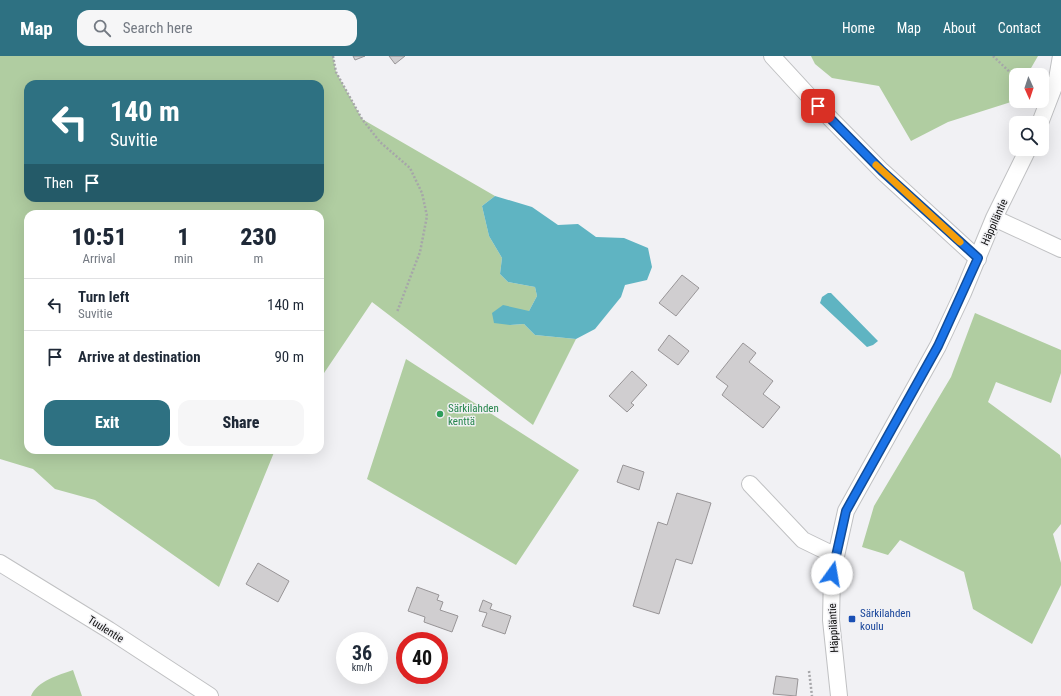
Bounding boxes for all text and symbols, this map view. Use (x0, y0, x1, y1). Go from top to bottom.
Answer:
search box (77, 10, 357, 46)
text: Map (20, 17, 53, 40)
icon: search (91, 17, 113, 39)
text: Search here (123, 19, 193, 37)
text: Home (842, 20, 875, 36)
text: Map (897, 20, 921, 36)
text: About (943, 20, 976, 36)
text: Contact (998, 20, 1041, 36)
north arrow (1009, 68, 1049, 108)
map controls (1009, 68, 1049, 156)
pin (801, 89, 835, 123)
text: 140 m (110, 95, 180, 128)
icon: arrive (807, 95, 829, 117)
icon: left (44, 96, 96, 148)
button: search (1009, 116, 1049, 156)
text: Suvitie (110, 129, 158, 150)
icon: arrive (81, 172, 103, 194)
text: Then (44, 174, 73, 192)
street label: Häppiläntie (978, 197, 1010, 247)
text: 10:51 (71, 223, 127, 251)
text: 1 (177, 223, 190, 251)
text: 230 (240, 223, 277, 251)
text: Arrival (82, 251, 116, 266)
text: min (174, 251, 193, 266)
text: m (254, 251, 263, 266)
text: Turn left (78, 288, 129, 306)
icon: left (44, 294, 66, 316)
text: 140 m (267, 296, 304, 314)
text: Suvitie (78, 306, 113, 321)
icon: arrive (44, 346, 66, 368)
text: Arrive at destination (78, 348, 201, 366)
text: 90 m (274, 348, 304, 366)
button: Exit (44, 400, 170, 446)
button: Share (178, 400, 304, 446)
place label: Särkilahden kenttä (448, 402, 499, 428)
marker: Särkilahden kenttä (435, 409, 445, 419)
position arrow (811, 553, 853, 595)
street label: Häppiläntie (826, 603, 841, 653)
place label: Särkilahden koulu (860, 607, 911, 633)
street label: Tuulentie (85, 613, 126, 645)
marker: Särkilahden koulu (847, 614, 857, 624)
speed limit sign: 40 (396, 632, 448, 684)
text: 36 (352, 641, 372, 665)
text: km/h (352, 662, 372, 673)

